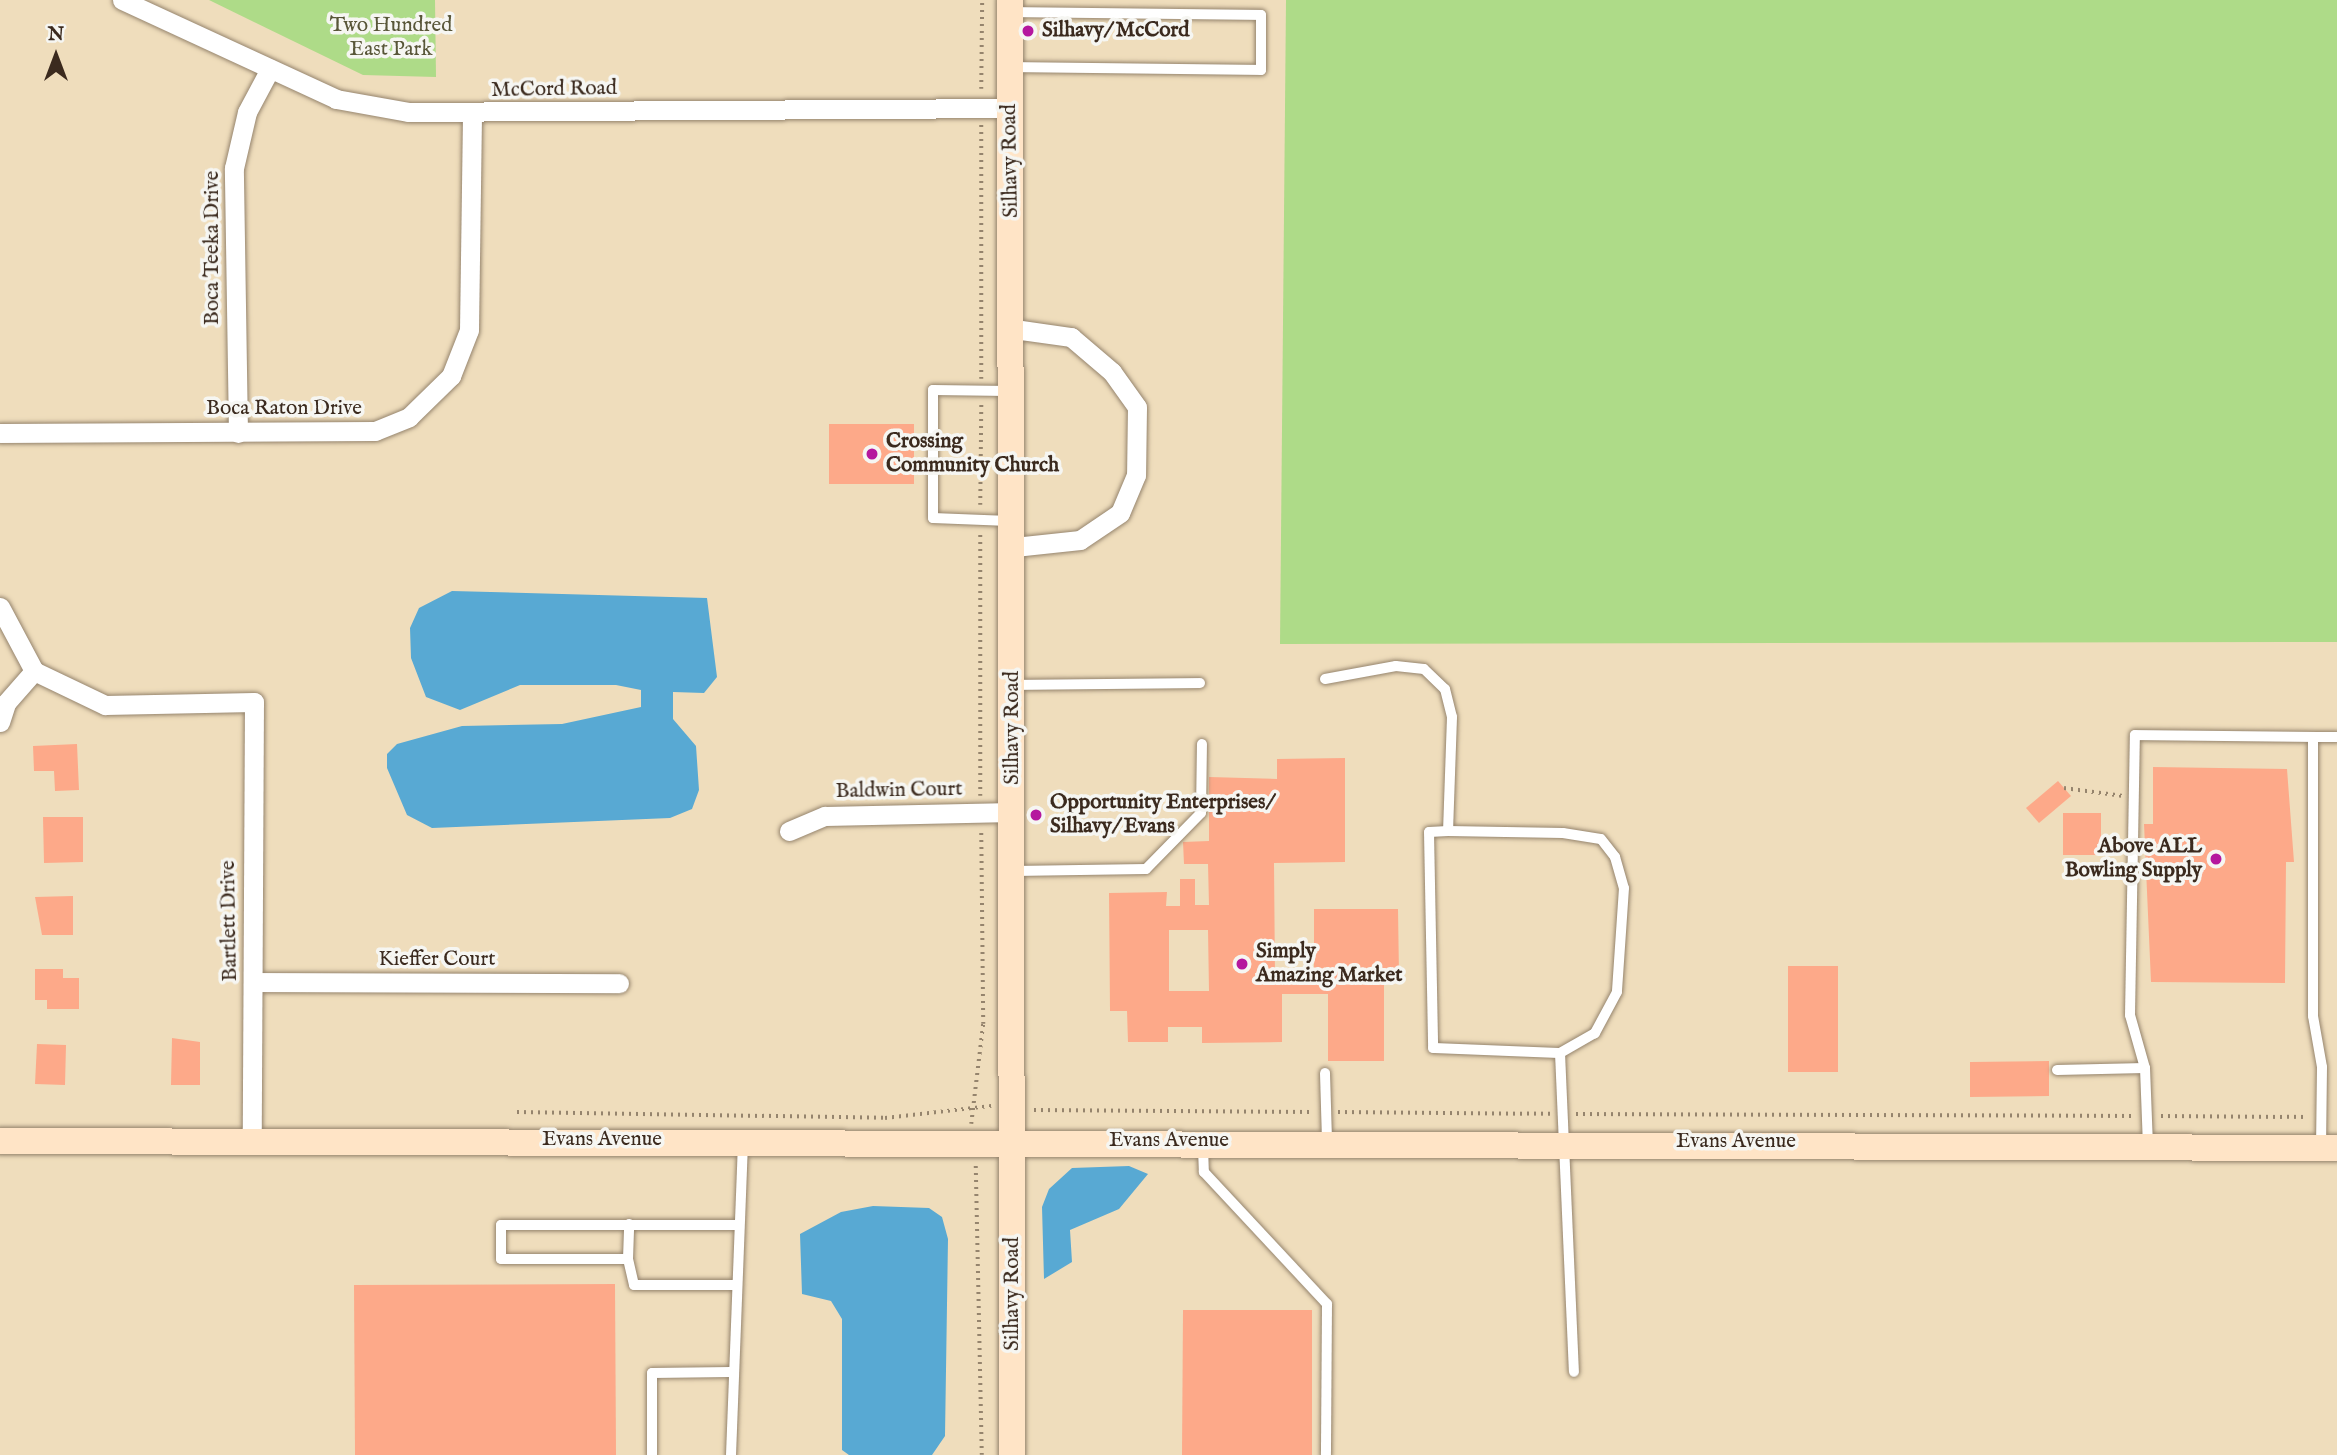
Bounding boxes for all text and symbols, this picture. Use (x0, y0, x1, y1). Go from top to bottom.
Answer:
park label: Two Hundred East Park (330, 13, 452, 63)
place label: Silhavy/ McCord (1042, 18, 1189, 44)
north arrow (21, 21, 91, 91)
text: N (48, 23, 64, 47)
marker: Silhavy/ McCord (1020, 23, 1036, 39)
street label: McCord Road (491, 76, 617, 104)
street label: Silhavy Road (997, 104, 1025, 218)
street label: Boca Teeka Drive (200, 171, 226, 325)
street label: Boca Raton Drive (206, 396, 362, 422)
place label: Crossing Community Church (886, 429, 1059, 479)
marker: Crossing Community Church (864, 446, 880, 462)
street label: Silhavy Road (1000, 671, 1026, 785)
street label: Baldwin Court (835, 777, 963, 805)
place label: Opportunity Enterprises/ Silhavy/ Evans (1050, 790, 1273, 840)
marker: Opportunity Enterprises/ Silhavy/ Evans (1028, 807, 1044, 823)
place label: Above ALL Bowling Supply (2065, 834, 2202, 884)
marker: Above ALL Bowling Supply (2208, 851, 2224, 867)
street label: Bartlett Drive (216, 860, 244, 982)
place label: Simply Amazing Market (1256, 939, 1402, 989)
street label: Kieffer Court (379, 947, 495, 973)
marker: Simply Amazing Market (1234, 956, 1250, 972)
street label: Evans Avenue (542, 1127, 662, 1153)
street label: Evans Avenue (1109, 1128, 1229, 1154)
street label: Evans Avenue (1676, 1129, 1796, 1155)
street label: Silhavy Road (1000, 1237, 1026, 1351)

